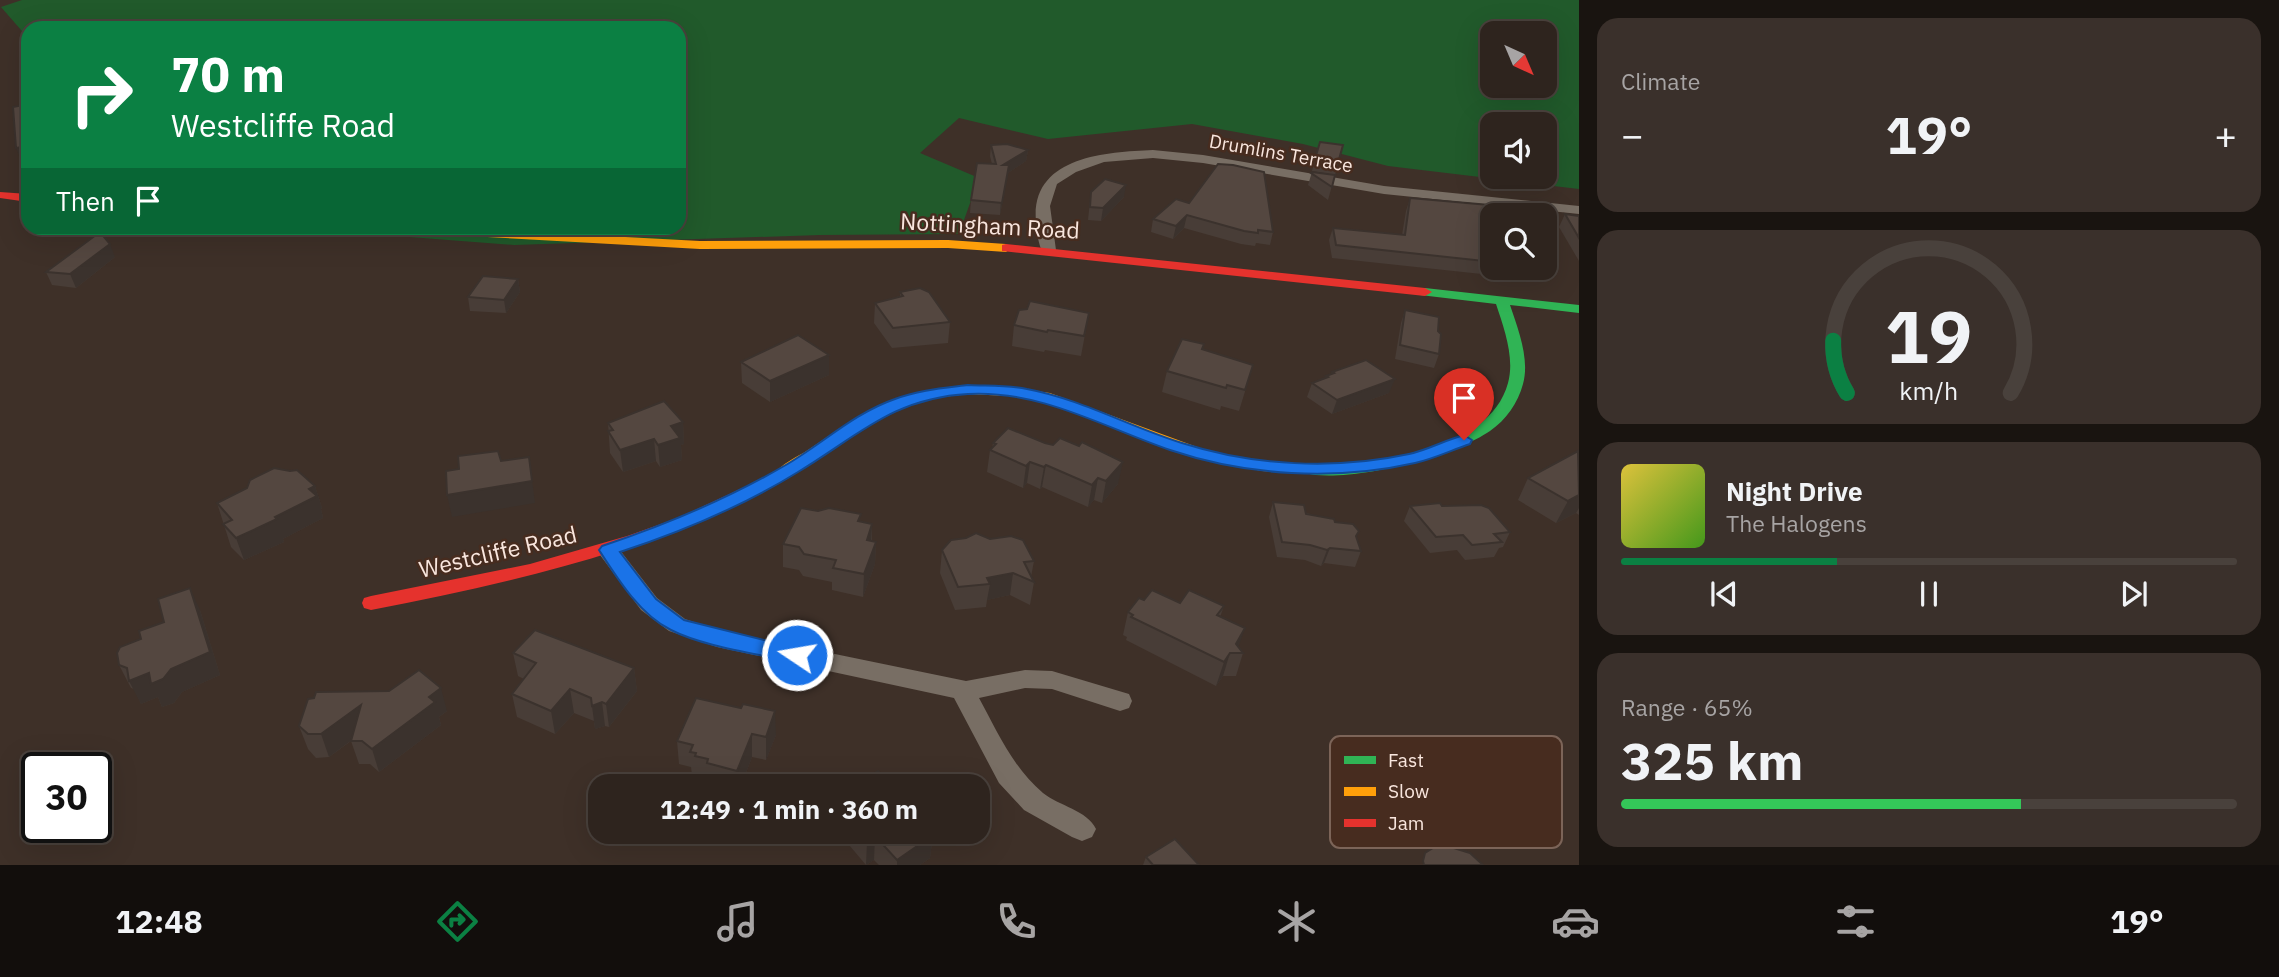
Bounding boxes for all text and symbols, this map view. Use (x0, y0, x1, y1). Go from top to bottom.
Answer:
north arrow (1480, 21, 1558, 98)
map controls (1480, 21, 1557, 280)
text: 70 m (171, 42, 285, 105)
icon: right (56, 49, 147, 140)
text: Climate (1621, 66, 1700, 96)
text: 19° (1886, 101, 1972, 168)
text: Westcliffe Road (171, 104, 395, 146)
text: − (1621, 110, 1644, 159)
text: + (2214, 110, 2237, 159)
button: sound (1480, 112, 1557, 189)
street label: Drumlins Terrace (1207, 129, 1355, 177)
icon: arrive (129, 182, 167, 220)
text: Then (56, 184, 115, 218)
button: search (1480, 203, 1557, 280)
street label: Nottingham Road (899, 205, 1081, 245)
text: 19 (1885, 288, 1973, 383)
pin (1434, 368, 1494, 440)
text: km/h (1900, 373, 1958, 406)
icon: arrive (1445, 379, 1483, 417)
text: Night Drive (1726, 474, 1863, 508)
text: The Halogens (1726, 508, 1867, 538)
street label: Westcliffe Road (416, 518, 580, 584)
icon: previous (1705, 575, 1743, 613)
icon: pause (1910, 575, 1948, 613)
icon: next (2115, 575, 2153, 613)
position arrow (760, 618, 834, 692)
text: Range · 65% (1621, 692, 1753, 722)
text: 325 km (1621, 727, 1803, 794)
legend (1330, 736, 1562, 848)
text: Fast (1388, 748, 1424, 772)
speed limit sign: 30 (21, 752, 112, 843)
text: Slow (1388, 779, 1429, 803)
text: 12:49 · 1 min · 360 m (660, 792, 918, 826)
text: Jam (1388, 811, 1424, 835)
icon: directions (433, 897, 482, 946)
icon: music (713, 897, 762, 946)
icon: phone (992, 897, 1041, 946)
icon: climate (1272, 897, 1321, 946)
icon: car (1551, 897, 1600, 946)
icon: filters (1831, 897, 1880, 946)
text: 12:48 (115, 900, 203, 942)
text: 19° (2110, 900, 2164, 942)

